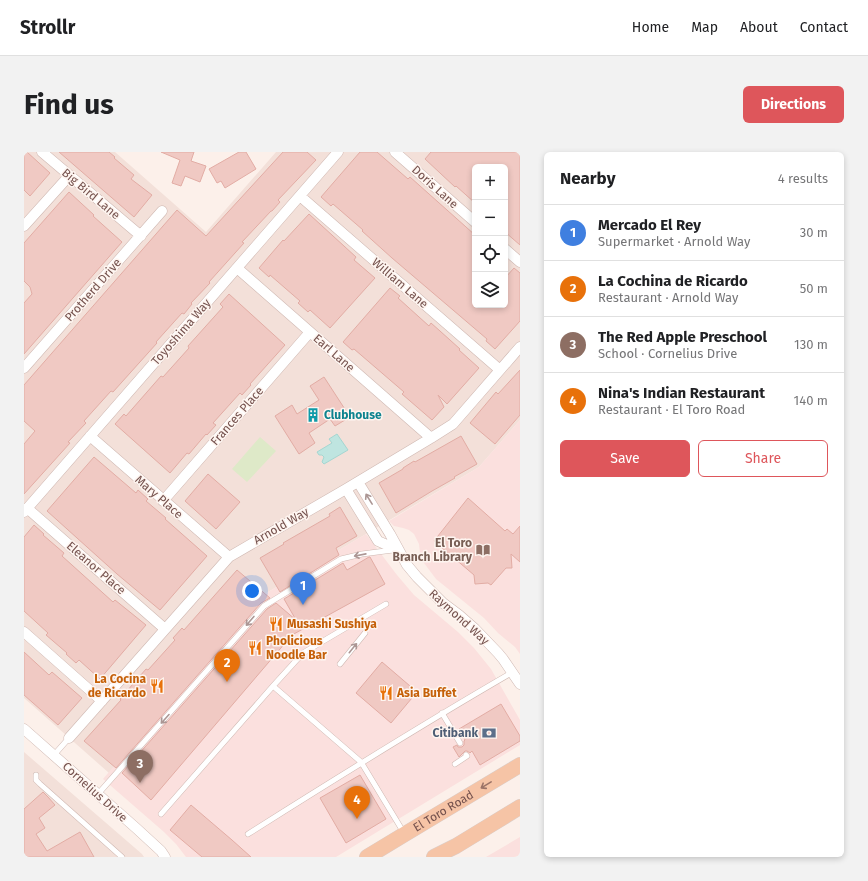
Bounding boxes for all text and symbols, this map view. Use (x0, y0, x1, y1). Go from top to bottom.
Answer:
text: Strollr (20, 16, 75, 39)
text: Home (632, 19, 669, 36)
text: Map (691, 19, 718, 36)
text: About (740, 19, 778, 36)
text: Contact (800, 19, 848, 36)
button: Directions (743, 86, 844, 123)
text: Find us (24, 88, 114, 121)
street label: Doris Lane (409, 163, 461, 211)
map controls (472, 164, 508, 308)
button: + (472, 164, 508, 200)
street label: Big Bird Lane (59, 166, 123, 222)
text: Nearby (560, 168, 615, 189)
text: 4 results (778, 171, 828, 186)
button: − (472, 200, 508, 236)
text: Mercado El Rey (598, 216, 701, 234)
text: 1 (570, 225, 576, 240)
text: 30 m (800, 225, 828, 240)
text: Supermarket · Arnold Way (598, 234, 750, 249)
button: locate (472, 236, 508, 272)
street label: William Lane (369, 255, 431, 311)
street label: Protherd Drive (62, 256, 124, 324)
button: layers (472, 272, 508, 308)
text: La Cochina de Ricardo (598, 272, 748, 290)
text: 2 (570, 281, 576, 296)
text: 50 m (800, 281, 828, 296)
text: Restaurant · Arnold Way (598, 290, 738, 305)
street label: Toyoshima Way (148, 296, 214, 368)
text: The Red Apple Preschool (598, 328, 767, 346)
street label: Earl Lane (311, 331, 357, 375)
text: 3 (570, 337, 576, 352)
text: 130 m (794, 337, 828, 352)
text: School · Cornelius Drive (598, 346, 737, 361)
street label: Frances Place (208, 384, 266, 448)
text: Nina's Indian Restaurant (598, 384, 765, 402)
text: 4 (569, 393, 577, 408)
text: 140 m (794, 393, 828, 408)
text: Restaurant · El Toro Road (598, 402, 745, 417)
building icon: Clubhouse (305, 407, 321, 423)
place label: Clubhouse (324, 408, 382, 422)
button: Save (560, 440, 690, 477)
button: Share (698, 440, 828, 477)
street label: Mary Place (132, 473, 186, 521)
one-way arrow (364, 493, 372, 505)
street label: Arnold Way (251, 505, 311, 547)
place label: El Toro Branch Library (392, 536, 473, 564)
street label: Eleanor Place (64, 539, 128, 597)
library icon: El Toro Branch Library (475, 542, 491, 558)
one-way arrow (353, 551, 366, 559)
pin: 1 (290, 572, 316, 605)
your location (242, 581, 262, 601)
street label: Raymond Way (426, 586, 492, 648)
one-way arrow (246, 616, 255, 627)
restaurant icon: Musashi Sushiya (268, 616, 284, 632)
place label: Musashi Sushiya (287, 617, 377, 631)
place label: Pholicious Noodle Bar (266, 634, 327, 662)
restaurant icon: Pholicious Noodle Bar (247, 640, 263, 656)
one-way arrow (348, 643, 357, 654)
pin: 2 (214, 649, 240, 682)
place label: La Cocina de Ricardo (88, 672, 146, 700)
restaurant icon: La Cocina de Ricardo (149, 678, 165, 694)
restaurant icon: Asia Buffet (378, 685, 394, 701)
place label: Asia Buffet (396, 686, 457, 700)
one-way arrow (160, 714, 169, 724)
bank icon: Citibank (481, 725, 497, 741)
place label: Citibank (433, 726, 478, 740)
pin: 3 (127, 750, 153, 783)
street label: Cornelius Drive (60, 759, 130, 825)
one-way arrow (480, 782, 492, 790)
pin: 4 (344, 786, 370, 819)
street label: El Toro Road (411, 788, 476, 835)

